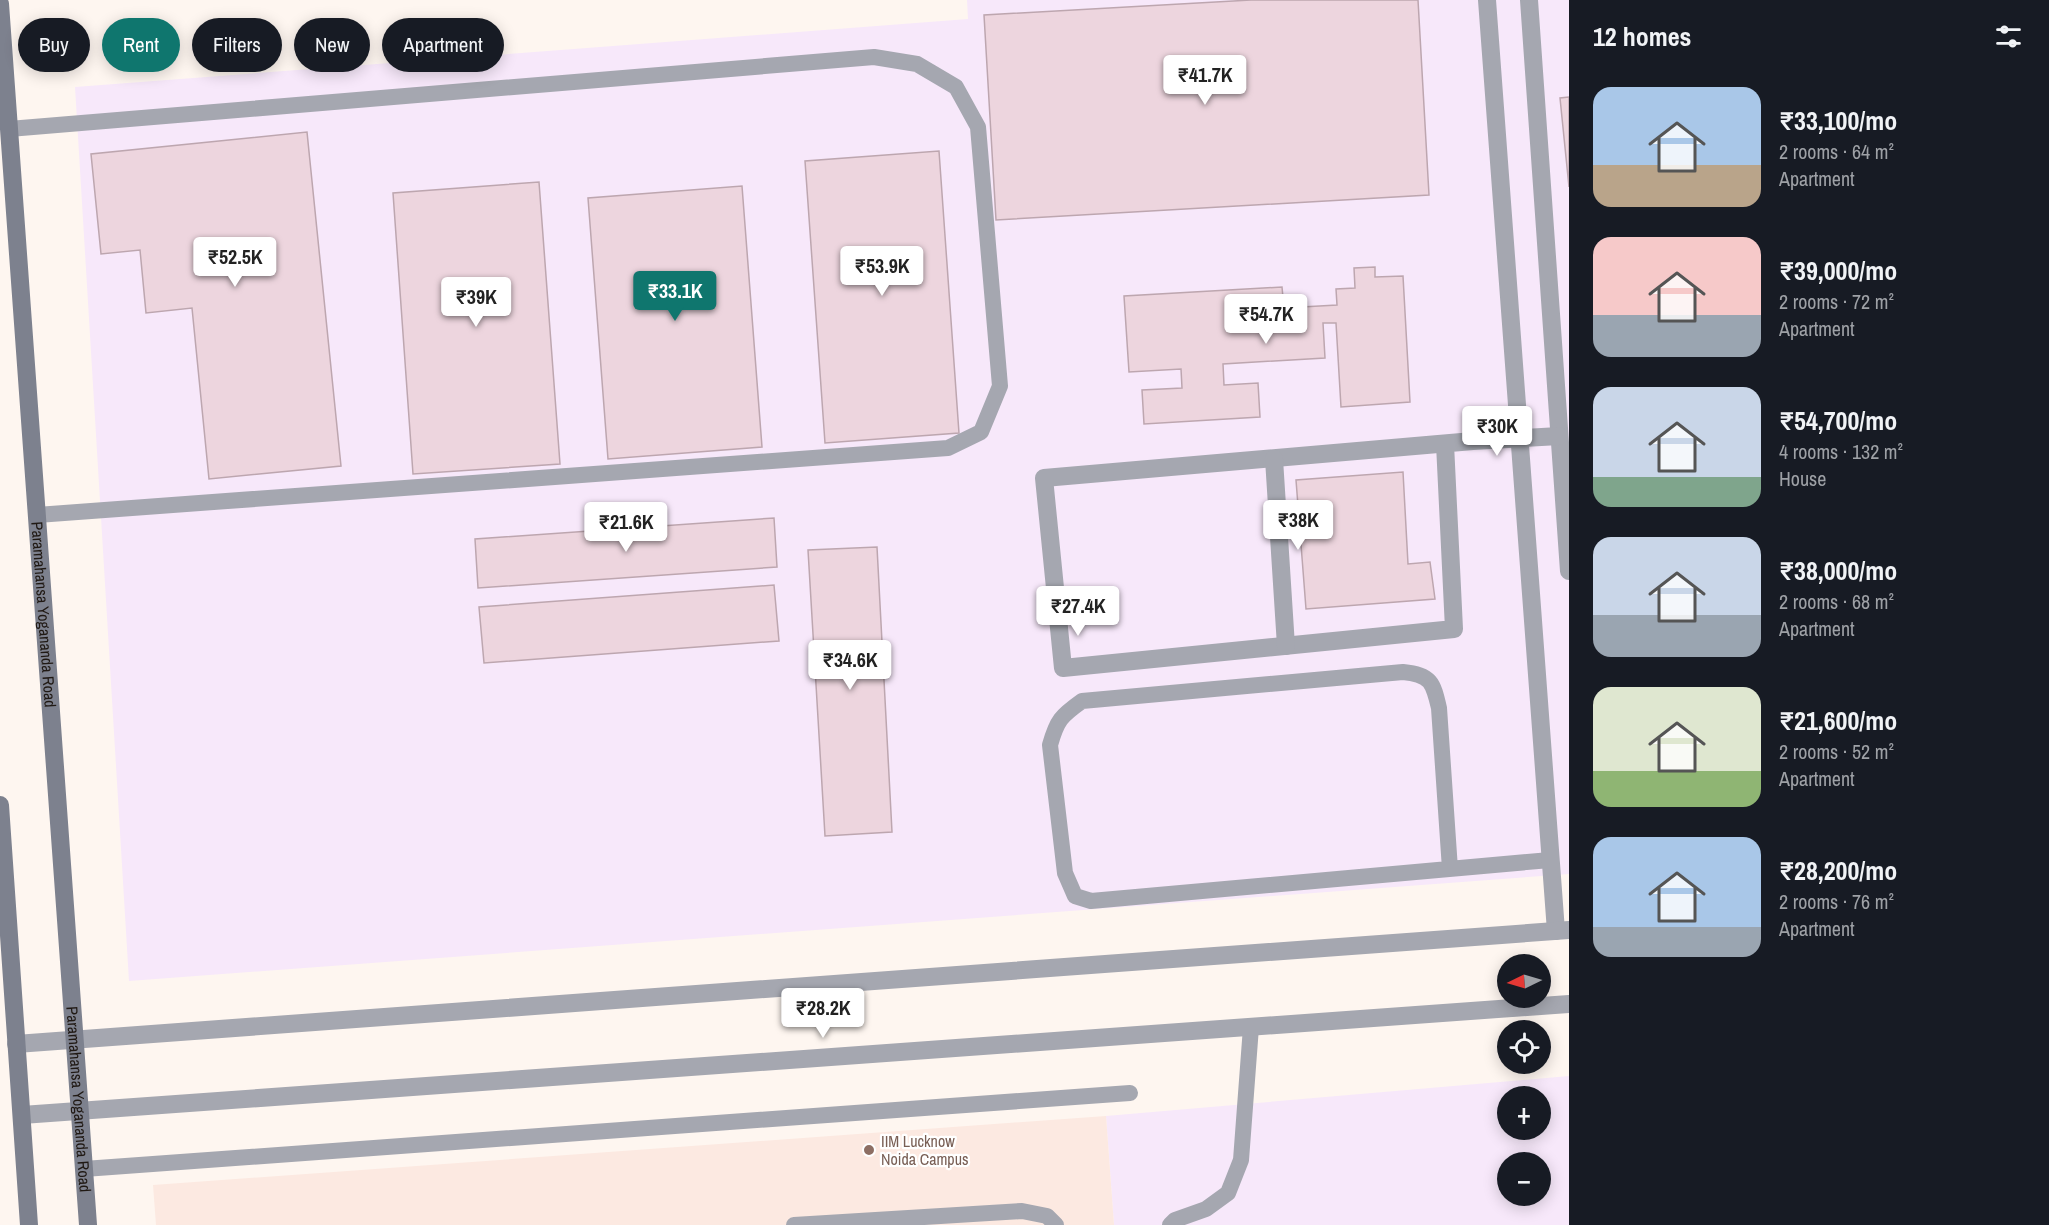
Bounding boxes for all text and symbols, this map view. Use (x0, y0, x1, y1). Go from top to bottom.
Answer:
chip: Buy (18, 18, 90, 72)
chip: Rent (102, 18, 180, 72)
chip: Filters (192, 18, 282, 72)
chip: New (294, 18, 370, 72)
chip: Apartment (382, 18, 504, 72)
text: 12 homes (1593, 19, 1691, 54)
icon: filters (1992, 20, 2025, 53)
pin: ₹41.7K (1156, 55, 1254, 106)
text: ₹41.7K (1177, 61, 1233, 88)
text: ₹33,100/mo (1779, 103, 1897, 138)
icon: home (1641, 111, 1713, 183)
text: 2 rooms · 64 m² (1779, 138, 1894, 165)
text: Apartment (1779, 165, 1855, 192)
pin: ₹52.5K (186, 237, 284, 288)
text: ₹52.5K (207, 243, 263, 270)
pin: ₹53.9K (833, 246, 931, 297)
text: ₹53.9K (854, 252, 910, 279)
text: ₹39,000/mo (1779, 253, 1897, 288)
icon: home (1641, 261, 1713, 333)
pin: ₹33.1K (626, 271, 724, 322)
pin: ₹39K (440, 277, 512, 328)
text: ₹33.1K (647, 277, 703, 304)
text: ₹39K (455, 283, 497, 310)
text: 2 rooms · 72 m² (1779, 288, 1894, 315)
pin: ₹54.7K (1217, 294, 1315, 345)
text: ₹54.7K (1238, 300, 1294, 327)
text: Apartment (1779, 315, 1855, 342)
text: ₹54,700/mo (1779, 403, 1897, 438)
pin: ₹30K (1461, 406, 1533, 457)
icon: home (1641, 411, 1713, 483)
text: ₹30K (1476, 412, 1518, 439)
text: 4 rooms · 132 m² (1779, 438, 1903, 465)
text: House (1779, 465, 1826, 492)
pin: ₹38K (1262, 500, 1334, 551)
pin: ₹21.6K (577, 502, 675, 553)
text: ₹38K (1277, 506, 1319, 533)
text: ₹21.6K (598, 508, 654, 535)
street label: Paramahansa Yogananda Road (26, 521, 62, 708)
text: ₹38,000/mo (1779, 553, 1897, 588)
icon: home (1641, 561, 1713, 633)
pin: ₹27.4K (1029, 586, 1127, 637)
text: 2 rooms · 68 m² (1779, 588, 1894, 615)
text: ₹27.4K (1050, 592, 1106, 619)
text: Apartment (1779, 615, 1855, 642)
pin: ₹34.6K (801, 640, 899, 691)
text: ₹34.6K (822, 646, 878, 673)
text: ₹21,600/mo (1779, 703, 1897, 738)
icon: home (1641, 711, 1713, 783)
text: 2 rooms · 52 m² (1779, 738, 1894, 765)
text: Apartment (1779, 765, 1855, 792)
text: ₹28,200/mo (1779, 853, 1897, 888)
icon: home (1641, 861, 1713, 933)
text: 2 rooms · 76 m² (1779, 888, 1894, 915)
text: Apartment (1779, 915, 1855, 942)
north arrow (1497, 954, 1551, 1008)
map controls (1497, 954, 1551, 1206)
pin: ₹28.2K (774, 988, 872, 1039)
text: ₹28.2K (795, 994, 851, 1021)
street label: Paramahansa Yogananda Road (61, 1005, 97, 1193)
button: locate (1497, 1020, 1551, 1074)
button: + (1497, 1086, 1551, 1140)
place label: IIM Lucknow Noida Campus (881, 1130, 969, 1170)
marker: IIM Lucknow Noida Campus (862, 1143, 876, 1157)
button: − (1497, 1152, 1551, 1206)

